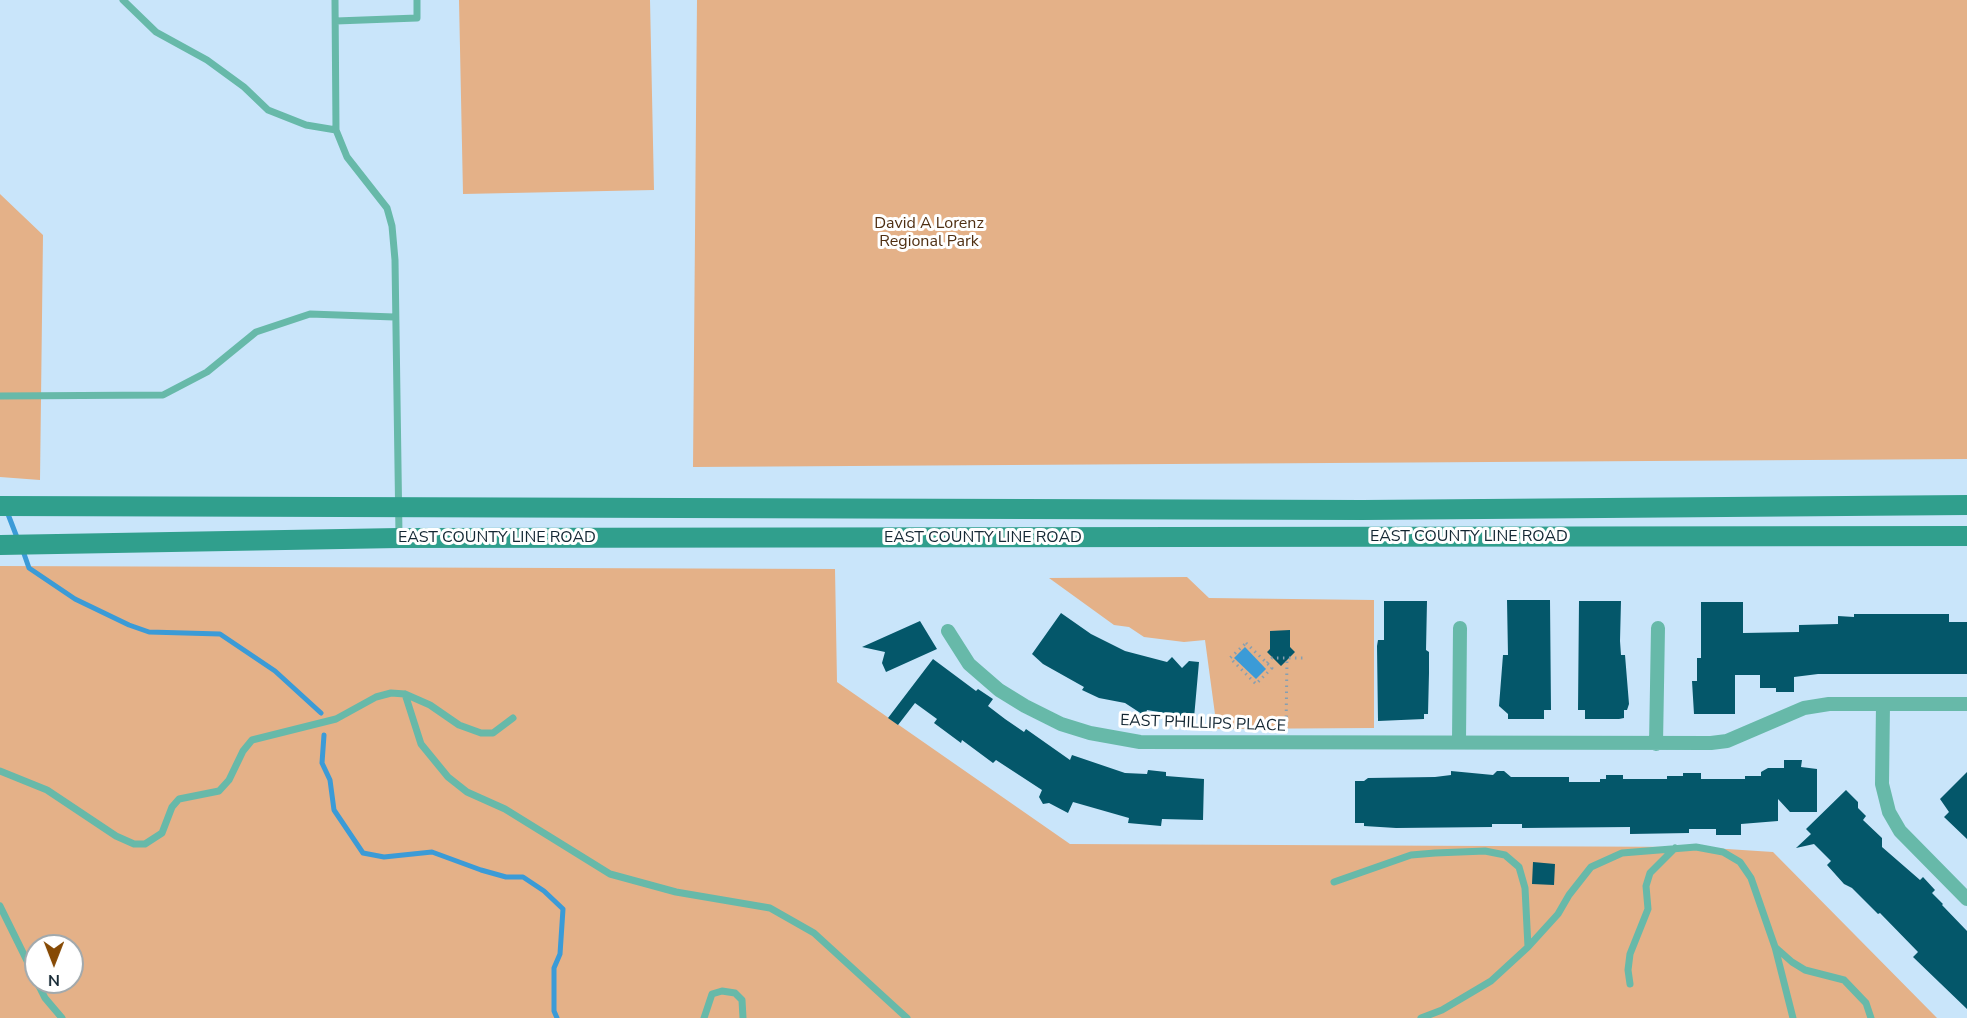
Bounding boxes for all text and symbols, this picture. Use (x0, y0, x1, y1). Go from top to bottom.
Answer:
park label: David A Lorenz Regional Park (874, 214, 984, 252)
street label: EAST COUNTY LINE ROAD (1370, 527, 1568, 547)
street label: EAST COUNTY LINE ROAD (398, 528, 596, 548)
street label: EAST COUNTY LINE ROAD (884, 528, 1082, 548)
street label: EAST PHILLIPS PLACE (1120, 712, 1286, 736)
north arrow (24, 934, 84, 994)
text: N (48, 969, 60, 991)

